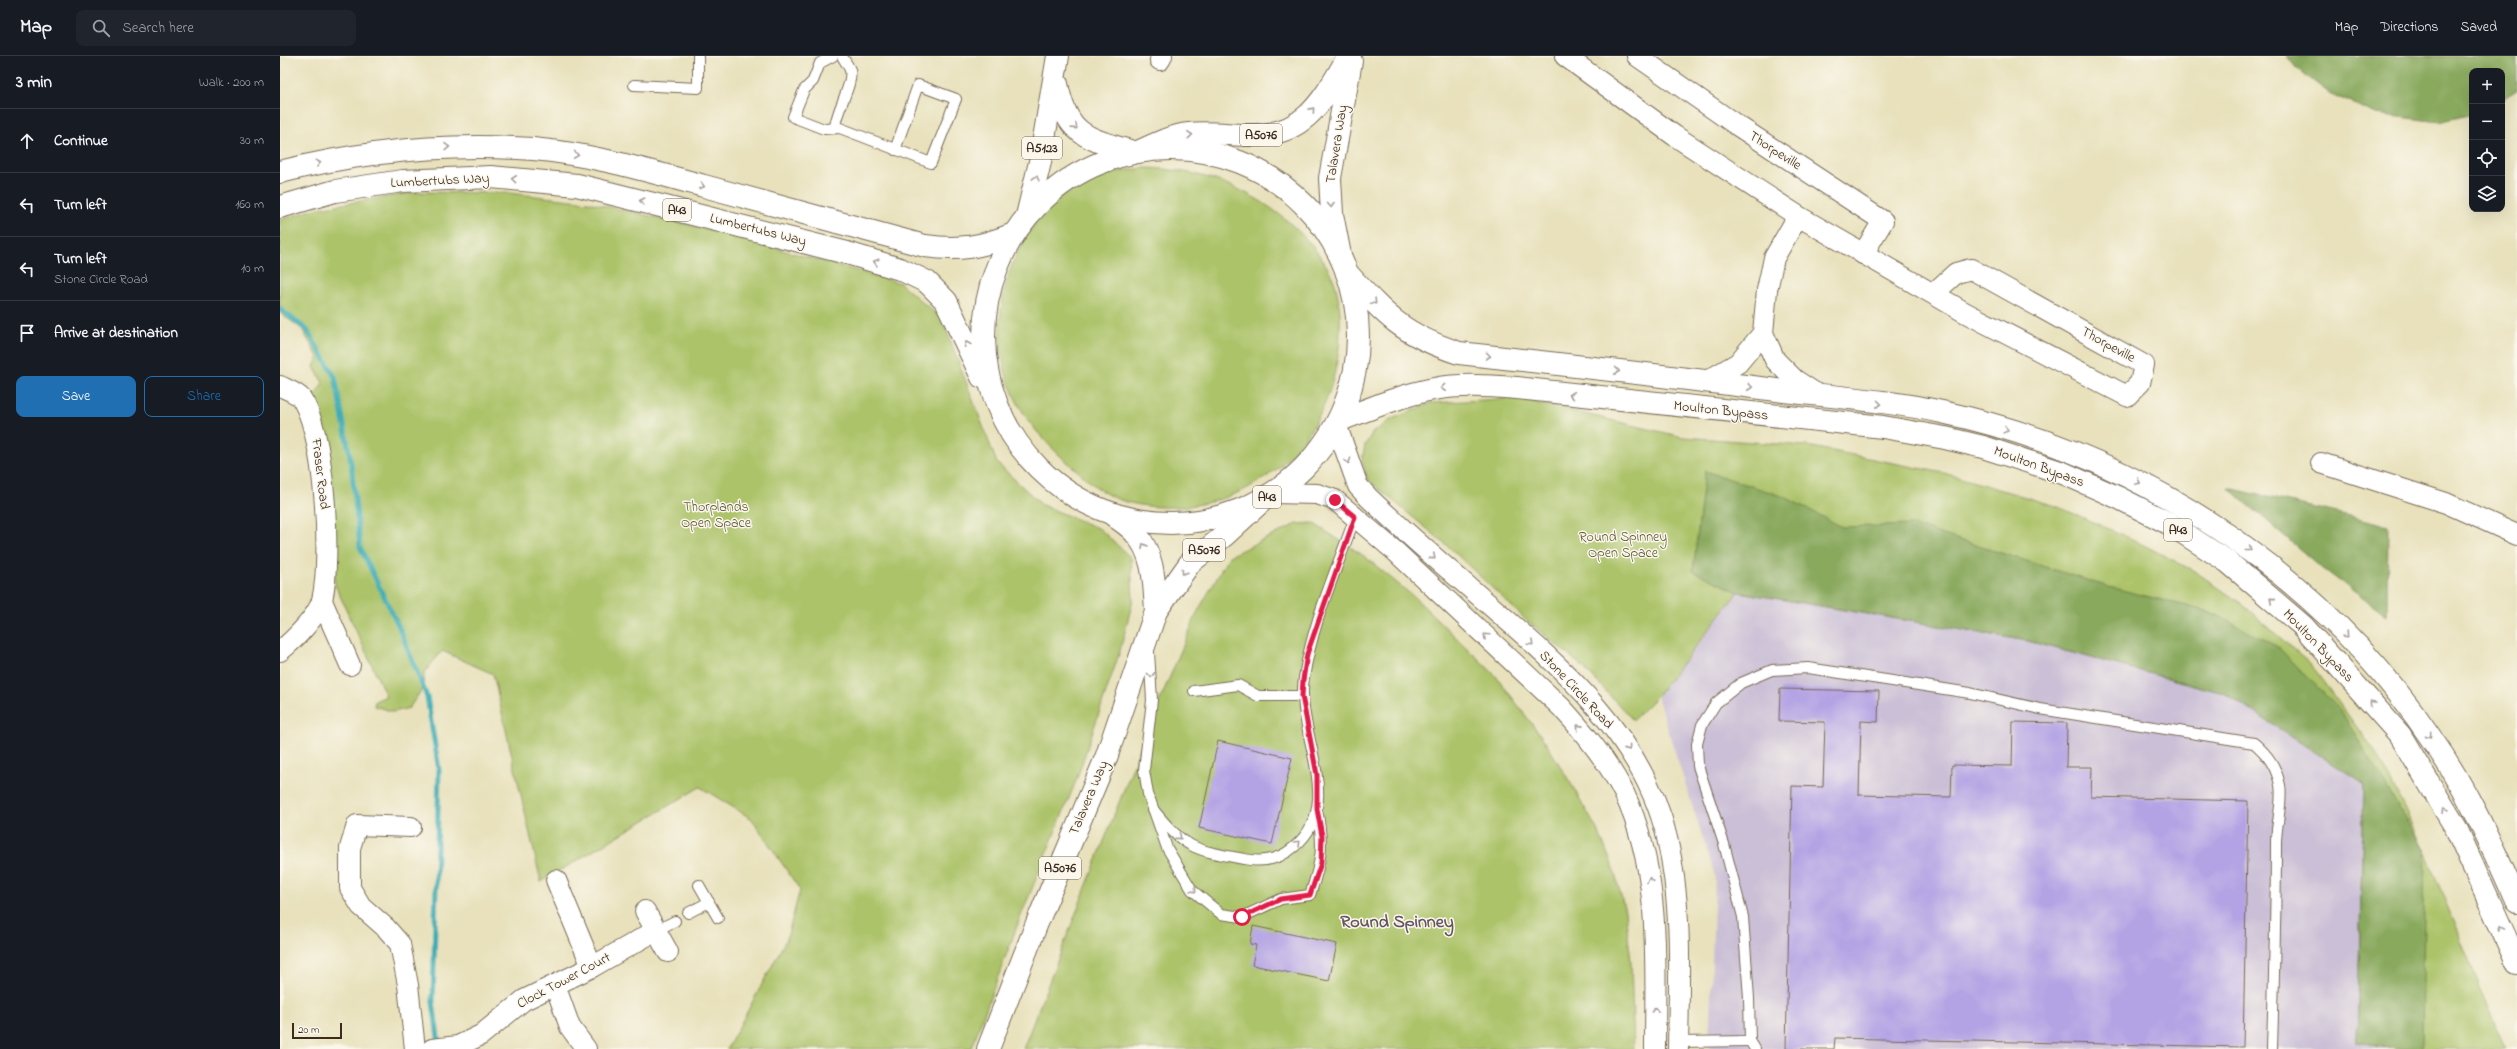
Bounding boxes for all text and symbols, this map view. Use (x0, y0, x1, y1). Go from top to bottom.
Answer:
search box (76, 10, 356, 46)
text: Map (20, 14, 52, 41)
icon: search (90, 17, 112, 39)
text: Search here (122, 17, 194, 39)
text: Map (2335, 17, 2358, 38)
text: Directions (2380, 17, 2438, 38)
text: Saved (2460, 17, 2497, 38)
map controls (2469, 68, 2505, 212)
button: + (2469, 68, 2505, 104)
text: 3 min (16, 70, 52, 95)
text: Walk · 200 m (199, 73, 264, 92)
street label: Talavera Way (1320, 103, 1355, 185)
button: − (2469, 104, 2505, 140)
one-way arrow (1308, 107, 1315, 114)
one-way arrow (1070, 122, 1078, 130)
road number: A5076 (1240, 124, 1282, 146)
street label: Thorpeville (1745, 126, 1806, 176)
icon: ahead (16, 130, 38, 152)
text: Continue (54, 130, 108, 152)
one-way arrow (1187, 130, 1193, 139)
text: 30 m (240, 131, 264, 150)
road number: A5123 (1022, 137, 1062, 159)
button: locate (2469, 140, 2505, 176)
one-way arrow (444, 143, 450, 152)
one-way arrow (573, 150, 579, 159)
one-way arrow (315, 159, 321, 167)
street label: Lumbertubs Way (390, 168, 490, 195)
one-way arrow (511, 175, 517, 184)
one-way arrow (1032, 175, 1040, 182)
button: layers (2469, 176, 2505, 212)
one-way arrow (699, 181, 706, 190)
icon: left (16, 194, 38, 216)
text: Turn left (54, 194, 107, 216)
text: 160 m (235, 195, 264, 214)
one-way arrow (639, 197, 646, 206)
road number: A43 (663, 199, 691, 221)
one-way arrow (1327, 202, 1335, 208)
street label: Lumbertubs Way (707, 208, 809, 253)
text: Turn left (54, 248, 107, 270)
icon: left (16, 258, 38, 280)
one-way arrow (873, 258, 880, 267)
text: 10 m (241, 259, 264, 278)
text: Stone Circle Road (54, 270, 148, 289)
one-way arrow (1369, 297, 1377, 305)
street label: Thorpeville (2077, 321, 2140, 369)
icon: arrive (16, 322, 38, 344)
text: Arrive at destination (54, 322, 178, 344)
one-way arrow (964, 341, 972, 349)
one-way arrow (1485, 351, 1491, 360)
one-way arrow (1614, 366, 1620, 375)
button: Save (16, 376, 136, 417)
button: Share (144, 376, 264, 417)
one-way arrow (1747, 382, 1753, 391)
one-way arrow (1440, 383, 1446, 392)
one-way arrow (1569, 390, 1575, 399)
street label: Moulton Bypass (1672, 396, 1769, 427)
one-way arrow (1876, 399, 1882, 408)
one-way arrow (2002, 425, 2009, 434)
street label: Fraser Road (305, 436, 335, 511)
street label: Moulton Bypass (1990, 441, 2087, 494)
one-way arrow (1343, 458, 1352, 465)
one-way arrow (2133, 477, 2141, 485)
road number: A43 (1253, 486, 1281, 508)
route end (1326, 491, 1344, 509)
park label: Thorplands Open Space (681, 497, 752, 534)
road number: A43 (2164, 519, 2192, 541)
park label: Round Spinney Open Space (1579, 527, 1667, 564)
road number: A5076 (1183, 539, 1225, 561)
one-way arrow (1141, 543, 1148, 550)
one-way arrow (2244, 545, 2251, 552)
one-way arrow (1428, 552, 1436, 559)
one-way arrow (1181, 568, 1189, 575)
one-way arrow (2269, 597, 2277, 605)
street label: Moulton Bypass (2277, 604, 2359, 688)
one-way arrow (2341, 630, 2349, 638)
one-way arrow (1483, 633, 1491, 640)
one-way arrow (1526, 638, 1534, 645)
street label: Stone Circle Road (1534, 646, 1618, 734)
one-way arrow (1146, 672, 1155, 678)
one-way arrow (2370, 700, 2377, 708)
one-way arrow (1576, 724, 1583, 731)
one-way arrow (2424, 731, 2432, 738)
one-way arrow (1623, 744, 1630, 751)
street label: Talavera Way (1064, 757, 1115, 839)
one-way arrow (2443, 807, 2450, 814)
one-way arrow (1174, 833, 1182, 840)
one-way arrow (1293, 841, 1301, 848)
road number: A5076 (1039, 857, 1081, 879)
one-way arrow (1646, 877, 1655, 883)
one-way arrow (1189, 885, 1197, 893)
route start (1233, 908, 1251, 926)
district label: Round Spinney (1340, 910, 1454, 937)
one-way arrow (2498, 924, 2506, 932)
street label: Clock Tower Court (514, 947, 615, 1014)
one-way arrow (1651, 1007, 1659, 1013)
scale bar (292, 1021, 342, 1040)
text: 20 m (298, 1022, 320, 1038)

